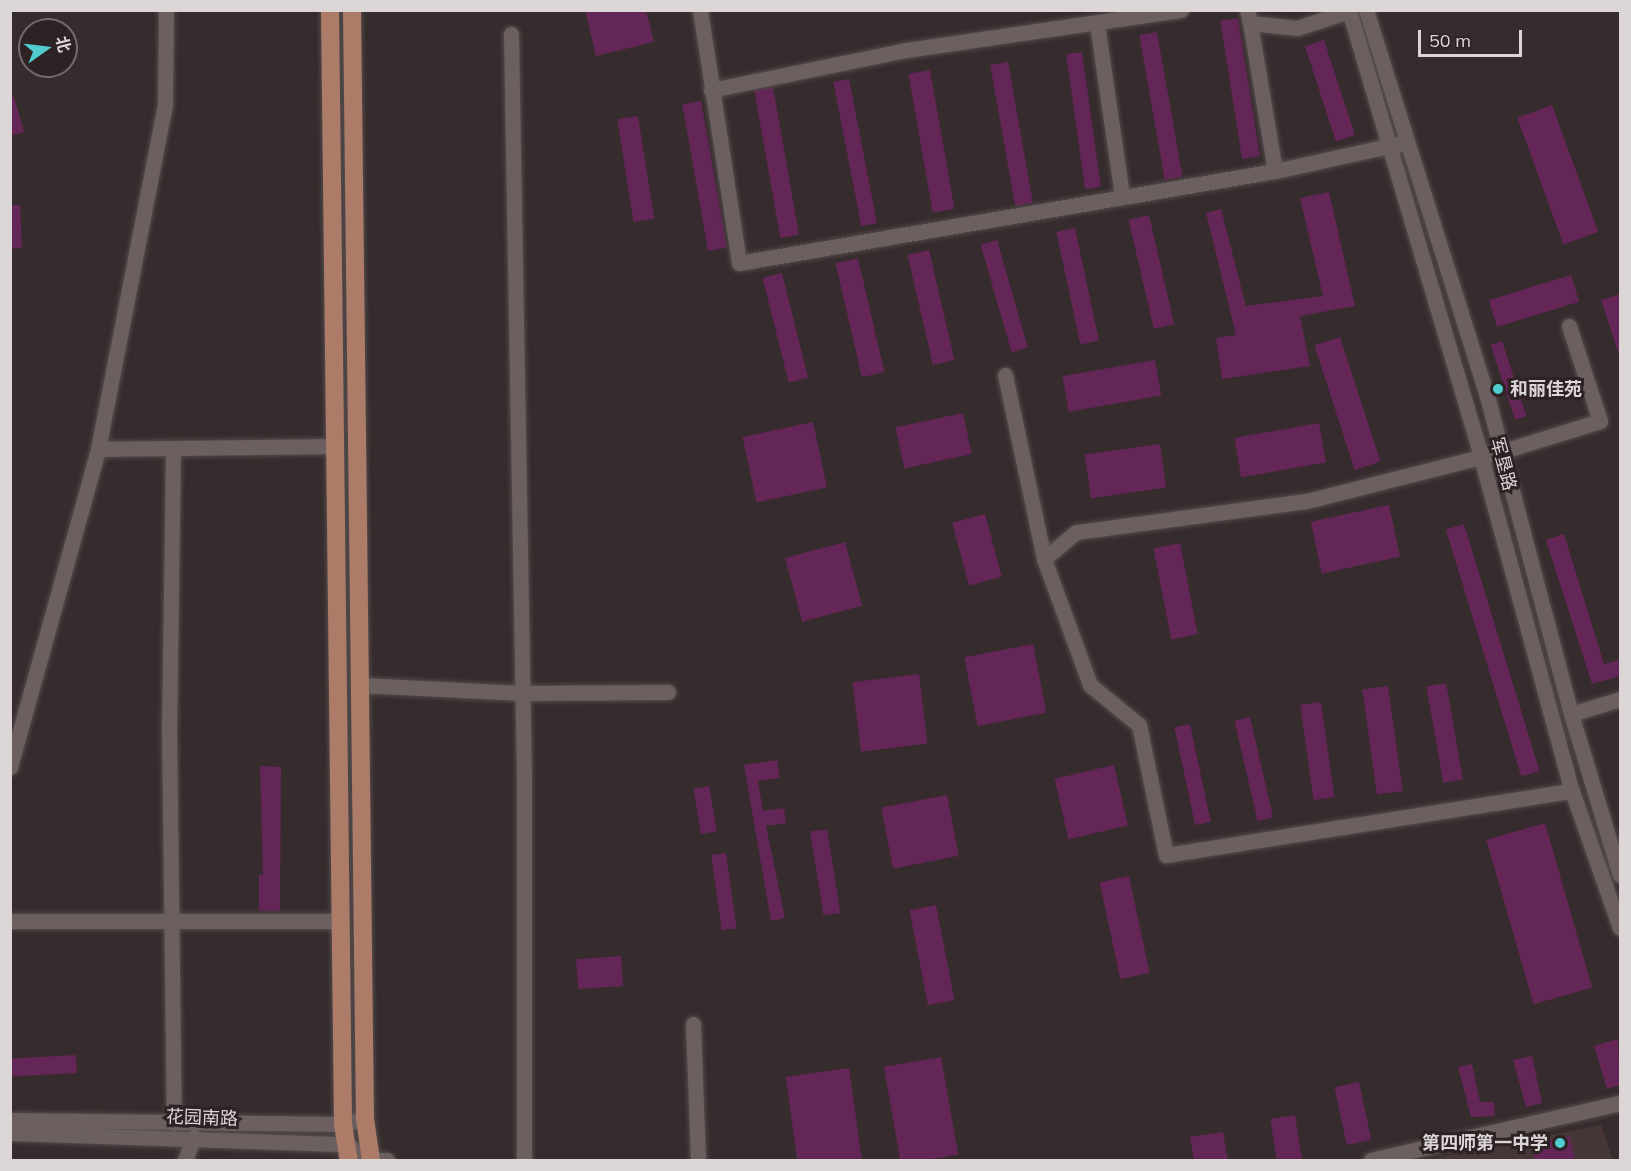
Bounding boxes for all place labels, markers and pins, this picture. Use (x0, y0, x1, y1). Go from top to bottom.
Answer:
place label: 和丽佳苑 (1510, 378, 1582, 400)
marker: 和丽佳苑 (1491, 382, 1505, 396)
place label: 第四师第一中学 (1422, 1132, 1548, 1154)
marker: 第四师第一中学 (1553, 1136, 1567, 1150)

